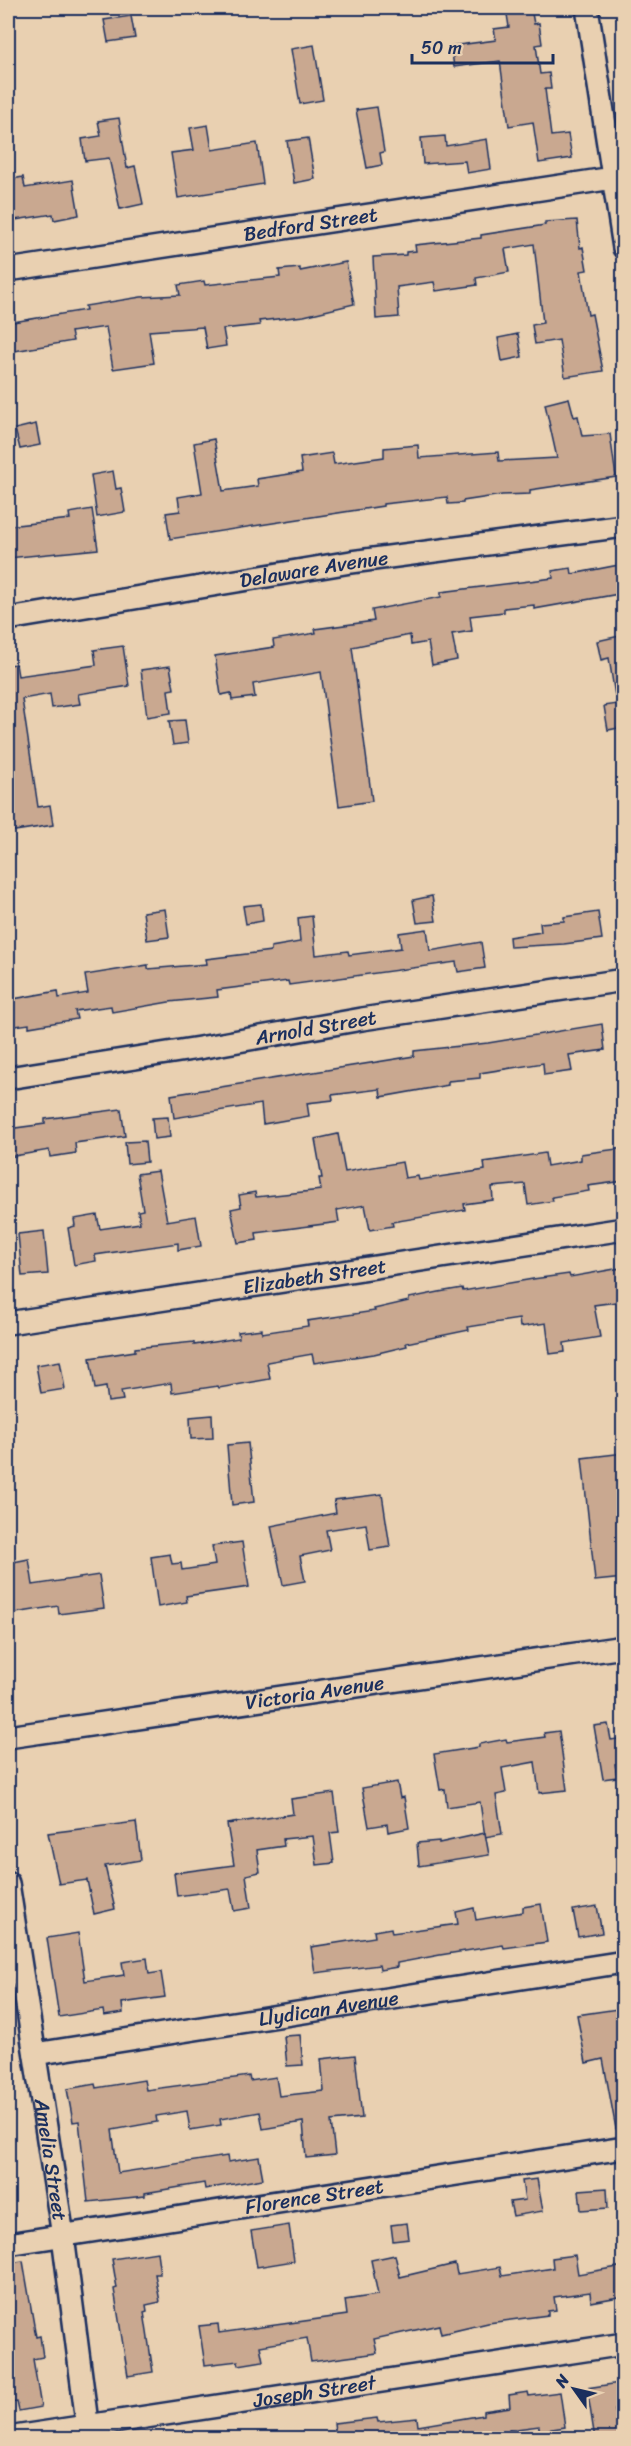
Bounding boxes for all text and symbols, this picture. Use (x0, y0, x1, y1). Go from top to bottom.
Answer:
scale bar (412, 27, 553, 65)
text: 50 m (421, 32, 462, 64)
street label: Bedford Street (241, 197, 380, 251)
street label: Delaware Avenue (237, 540, 390, 598)
street label: Arnold Street (251, 1000, 379, 1055)
street label: Elizabeth Street (240, 1248, 389, 1304)
street label: Victoria Avenue (243, 1665, 386, 1720)
street label: Llydican Avenue (256, 1980, 401, 2036)
street label: Amelia Street (24, 2095, 78, 2224)
street label: Florence Street (243, 2168, 386, 2224)
north arrow (544, 2359, 604, 2419)
street label: Joseph Street (250, 2364, 379, 2418)
text: N (546, 2367, 578, 2394)

